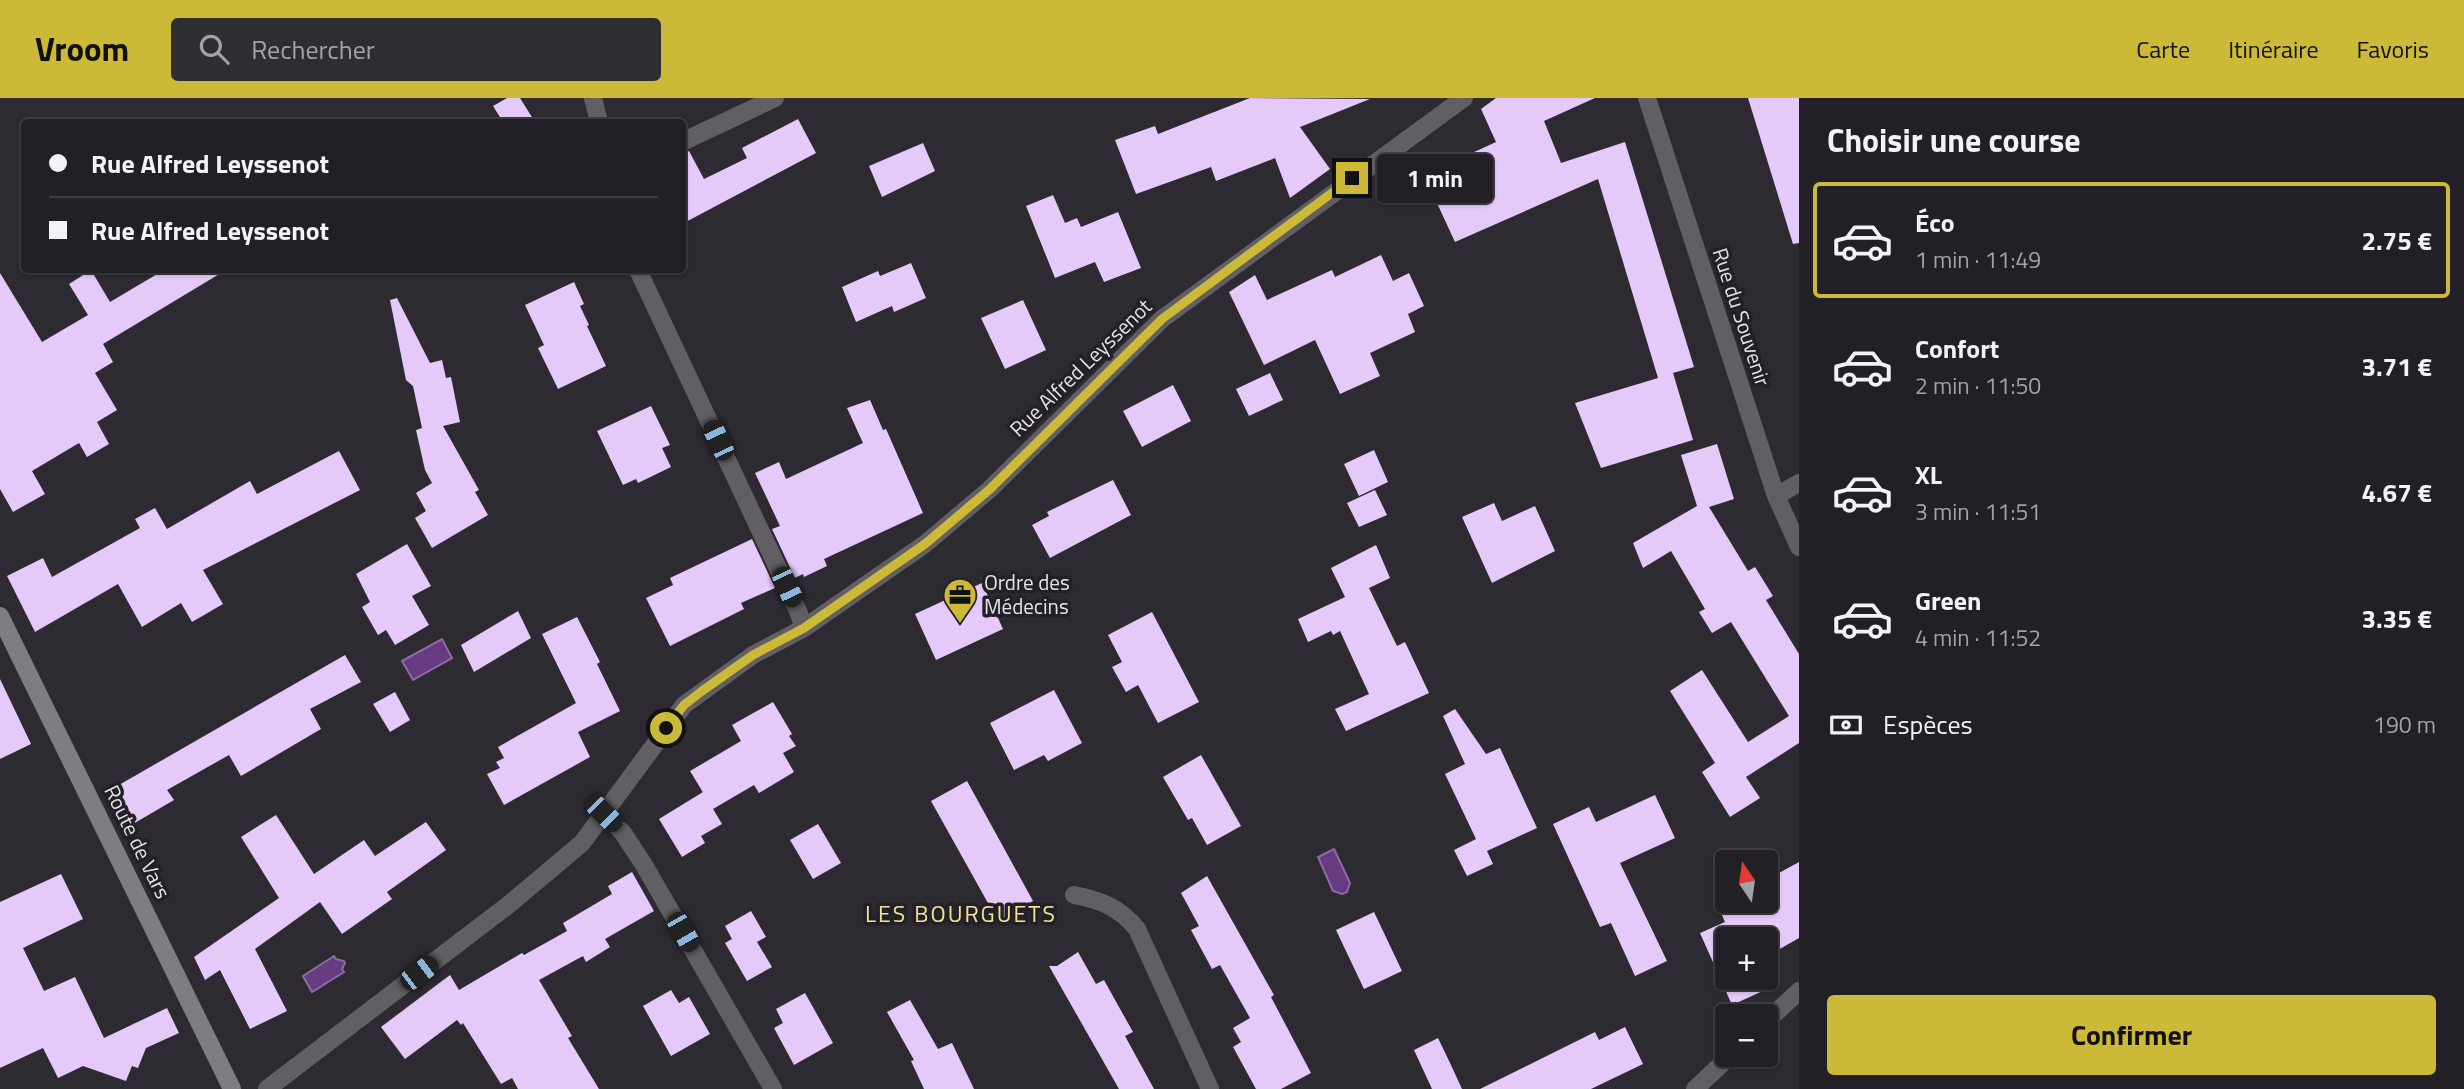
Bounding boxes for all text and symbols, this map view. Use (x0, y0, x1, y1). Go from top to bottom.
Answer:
search box (171, 18, 661, 81)
text: Vroom (35, 24, 129, 74)
icon: search (195, 30, 233, 68)
text: Rechercher (251, 30, 375, 69)
text: Carte (2136, 31, 2190, 67)
text: Itinéraire (2228, 31, 2319, 67)
text: Favoris (2357, 31, 2429, 67)
text: Choisir une course (1827, 116, 2081, 164)
text: Rue Alfred Leyssenot (91, 144, 329, 183)
callout: 1 min (1376, 154, 1492, 202)
text: 1 min (1407, 161, 1463, 196)
route end (1336, 162, 1368, 194)
text: Éco (1915, 203, 1955, 242)
icon: car (1831, 209, 1894, 272)
text: Rue Alfred Leyssenot (91, 211, 329, 250)
text: 2.75 € (2361, 221, 2432, 260)
text: 1 min · 11:49 (1915, 242, 2041, 277)
street label: Rue du Souvenir (1705, 244, 1779, 390)
street label: Rue Alfred Leyssenot (1002, 290, 1159, 444)
text: Confort (1915, 329, 1999, 368)
icon: car (1831, 335, 1894, 398)
text: 3.71 € (2361, 347, 2432, 386)
text: 2 min · 11:50 (1915, 368, 2041, 403)
car (700, 417, 737, 463)
text: XL (1915, 455, 1942, 494)
icon: car (1831, 461, 1894, 524)
text: 4.67 € (2361, 473, 2432, 512)
text: 3 min · 11:51 (1915, 494, 2041, 529)
car (769, 564, 806, 610)
place label: Ordre des Médecins (984, 566, 1070, 622)
office icon: Ordre des Médecins (941, 576, 979, 625)
text: Green (1915, 581, 1981, 620)
icon: car (1831, 587, 1894, 650)
text: 3.35 € (2361, 599, 2432, 638)
text: 4 min · 11:52 (1915, 620, 2041, 655)
text: Espèces (1883, 705, 1973, 744)
icon: cash (1827, 706, 1865, 744)
text: 190 m (2373, 707, 2436, 742)
route start (650, 712, 682, 744)
street label: Route de Vars (97, 779, 179, 904)
car (582, 792, 627, 836)
north arrow (1715, 850, 1778, 914)
map controls (1715, 850, 1778, 1067)
district label: LES BOURGUETS (865, 896, 1057, 931)
car (664, 909, 703, 955)
button: + (1715, 927, 1778, 990)
car (396, 952, 443, 994)
button: Confirmer (1827, 995, 2436, 1075)
button: − (1715, 1004, 1778, 1067)

